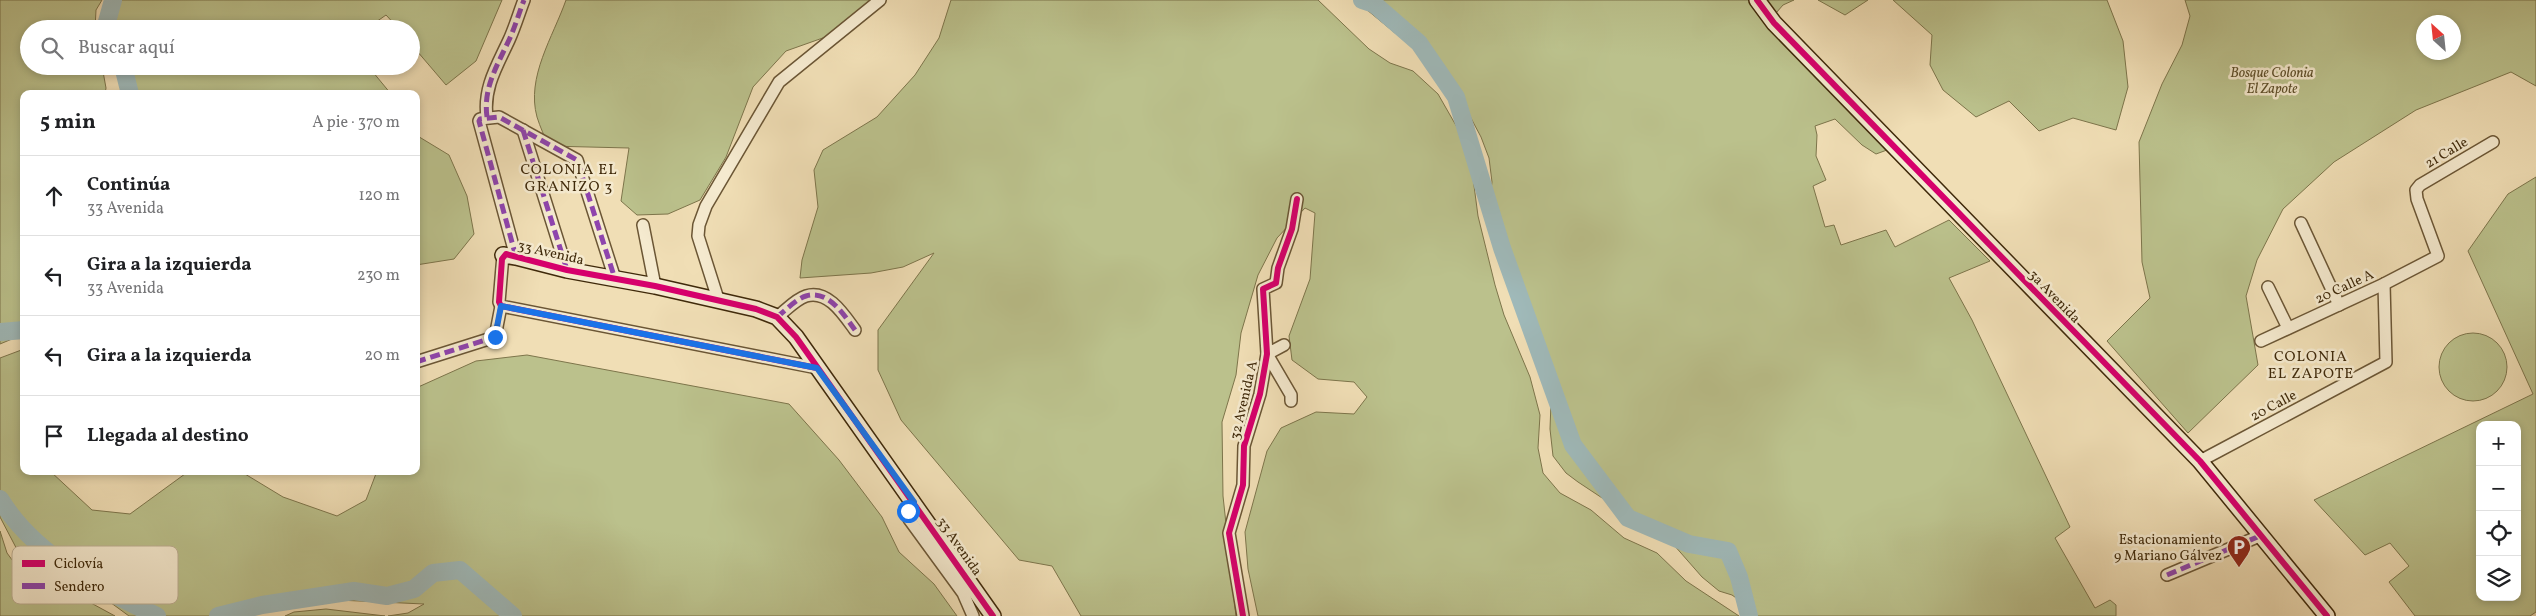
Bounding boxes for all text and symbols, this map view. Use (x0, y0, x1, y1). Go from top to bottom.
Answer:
north arrow (2416, 15, 2461, 60)
search box (20, 20, 420, 75)
icon: search (38, 34, 66, 62)
text: Buscar aquí (78, 35, 175, 61)
park label: Bosque Colonia El Zapote (2230, 64, 2314, 99)
text: 5 min (40, 108, 96, 137)
text: A pie · 370 m (312, 112, 400, 134)
street label: 21 Calle (2422, 133, 2472, 174)
district label: COLONIA EL GRANIZO 3 (520, 160, 618, 198)
text: Continúa (87, 172, 170, 198)
icon: ahead (40, 182, 68, 210)
text: 120 m (358, 185, 400, 207)
text: 33 Avenida (87, 198, 164, 220)
street label: 33 Avenida (516, 237, 586, 270)
text: Gira a la izquierda (87, 252, 252, 278)
icon: left (40, 262, 68, 290)
text: 230 m (357, 265, 400, 287)
street label: 3a Avenida (2024, 266, 2084, 328)
street label: 20 Calle A (2312, 266, 2377, 309)
text: 33 Avenida (87, 278, 164, 300)
route end (484, 326, 507, 349)
icon: left (40, 342, 68, 370)
text: Gira a la izquierda (87, 343, 252, 369)
text: 20 m (365, 345, 400, 367)
district label: COLONIA EL ZAPOTE (2268, 347, 2354, 385)
street label: 32 Avenida A (1226, 359, 1263, 442)
street label: 20 Calle (2247, 386, 2300, 426)
map controls (2476, 421, 2521, 601)
button: + (2476, 421, 2521, 466)
icon: arrive (40, 422, 68, 450)
text: Llegada al destino (87, 423, 249, 449)
button: − (2476, 466, 2521, 511)
route start (897, 500, 920, 523)
button: locate (2476, 511, 2521, 556)
street label: 33 Avenida (932, 514, 986, 580)
place label: Estacionamiento 9 Mariano Gálvez (2114, 531, 2222, 566)
parking icon: Estacionamiento 9 Mariano Gálvez (2226, 534, 2252, 568)
legend (12, 546, 178, 604)
text: Ciclovía (54, 555, 103, 574)
button: layers (2476, 556, 2521, 601)
text: Sendero (54, 578, 105, 597)

